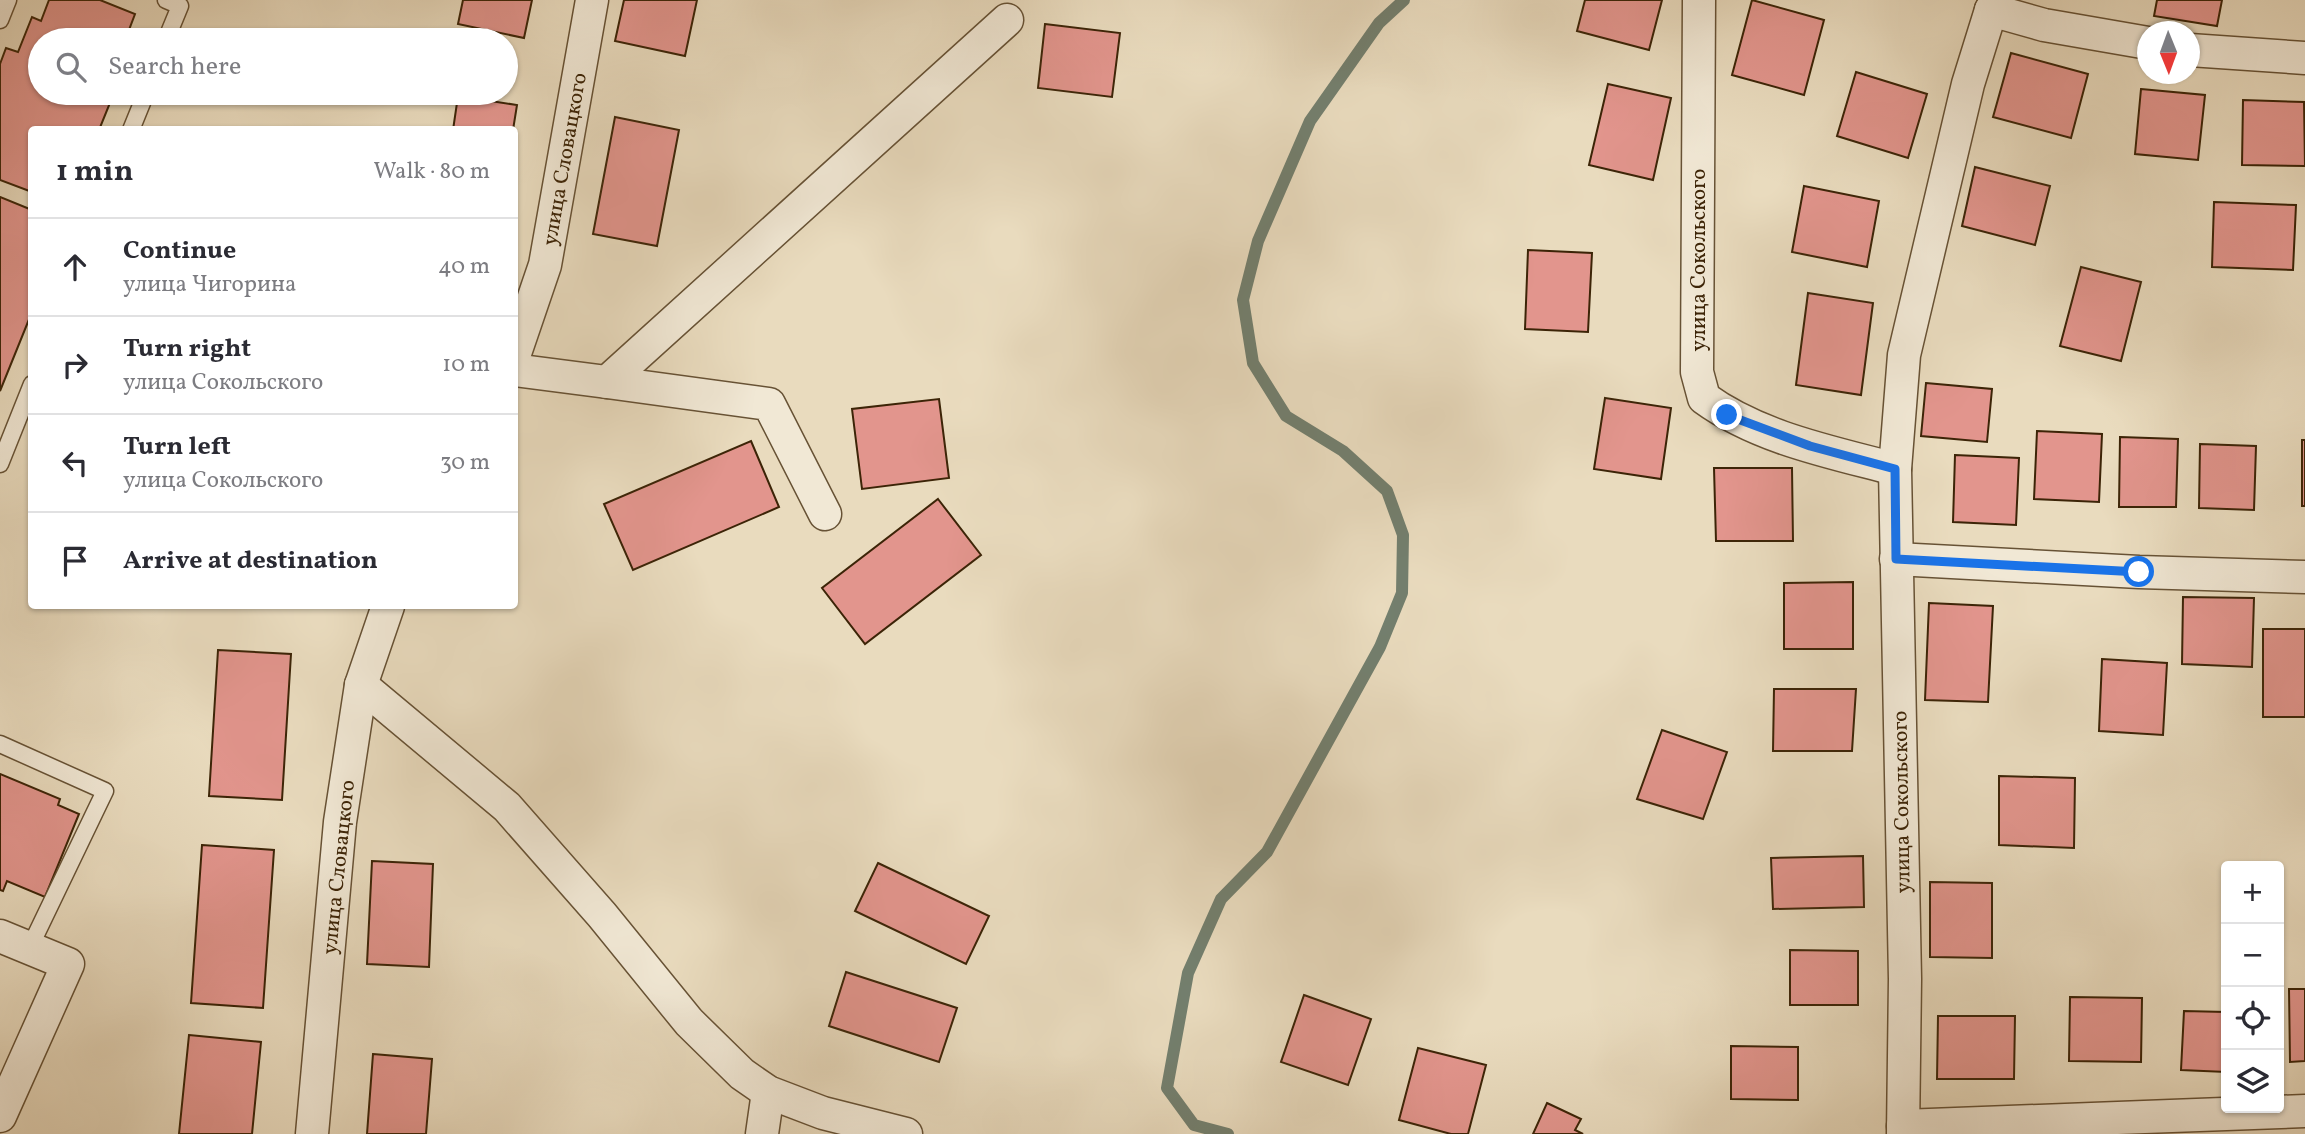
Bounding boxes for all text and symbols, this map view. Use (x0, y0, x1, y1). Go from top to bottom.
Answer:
north arrow (2137, 21, 2200, 84)
search box (28, 28, 518, 105)
icon: search (52, 48, 90, 86)
text: Search here (108, 49, 241, 85)
street label: улица Словацкого (536, 70, 595, 248)
text: 1 min (56, 151, 133, 193)
text: Walk · 80 m (374, 156, 490, 188)
street label: улица Сокольского (1685, 169, 1714, 351)
text: Continue (123, 233, 236, 269)
icon: ahead (56, 248, 94, 286)
text: 40 m (438, 251, 490, 283)
text: улица Чигорина (123, 269, 296, 301)
text: Turn right (123, 331, 251, 367)
icon: right (56, 346, 94, 384)
text: 10 m (442, 349, 490, 381)
text: улица Сокольского (123, 367, 323, 399)
route end (1711, 399, 1742, 430)
text: Turn left (123, 429, 231, 465)
icon: left (56, 444, 94, 482)
text: 30 m (440, 447, 490, 479)
text: улица Сокольского (123, 465, 323, 497)
icon: arrive (56, 542, 94, 580)
text: Arrive at destination (123, 543, 378, 579)
route start (2123, 556, 2154, 587)
street label: улица Сокольского (1886, 710, 1919, 894)
street label: улица Словацкого (316, 778, 363, 956)
map controls (2221, 861, 2284, 1113)
button: + (2221, 861, 2284, 924)
button: − (2221, 924, 2284, 987)
button: locate (2221, 987, 2284, 1050)
button: layers (2221, 1050, 2284, 1113)

